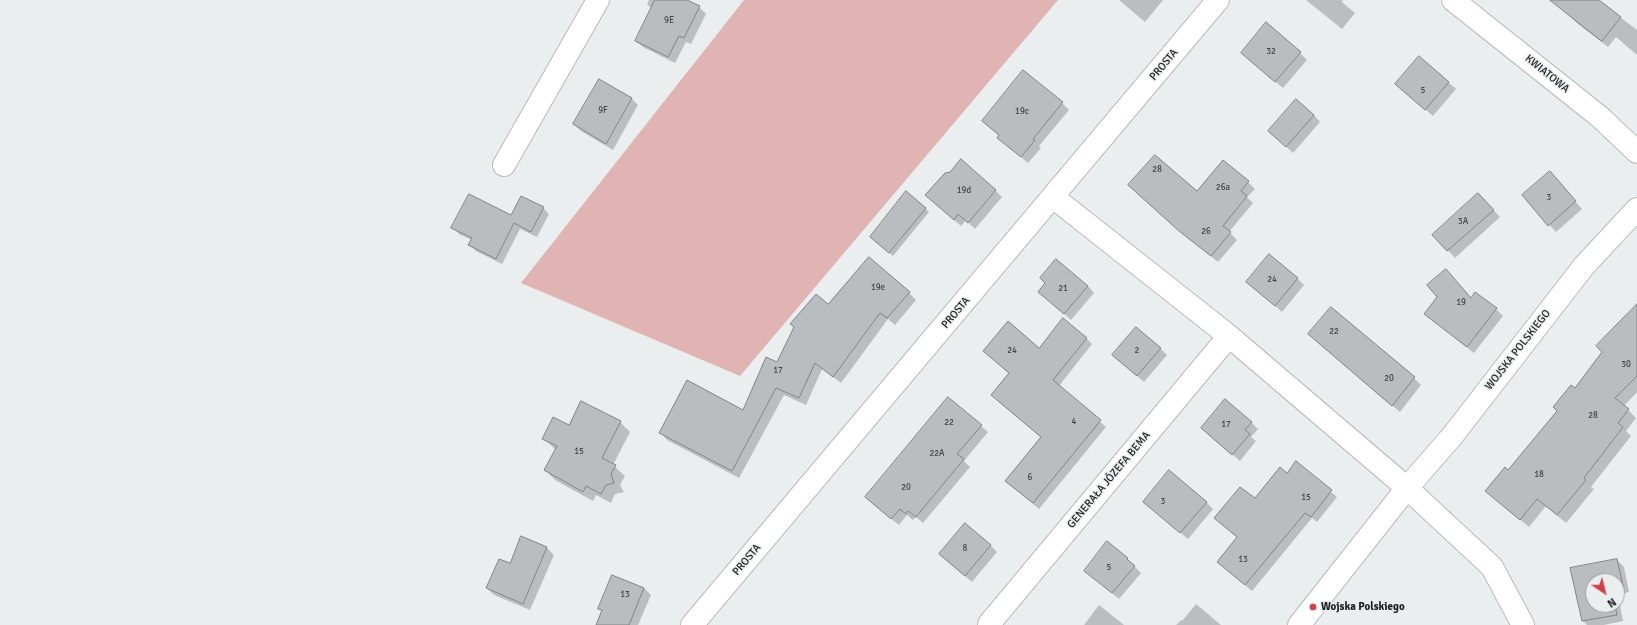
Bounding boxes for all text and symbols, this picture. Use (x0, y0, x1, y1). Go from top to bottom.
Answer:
house number: 9E (664, 16, 674, 26)
street label: PROSTA (1147, 47, 1181, 83)
house number: 32 (1266, 47, 1276, 57)
street label: KWIATOWA (1522, 52, 1572, 96)
house number: 5 (1421, 86, 1425, 96)
house number: 9F (598, 106, 608, 116)
house number: 19c (1015, 107, 1029, 117)
house number: 28 (1152, 165, 1162, 175)
house number: 26a (1216, 183, 1230, 193)
house number: 19d (957, 186, 971, 196)
house number: 3 (1547, 193, 1551, 203)
house number: 3A (1458, 217, 1468, 227)
house number: 26 (1201, 227, 1211, 237)
house number: 24 (1267, 275, 1277, 285)
house number: 19e (871, 283, 885, 293)
house number: 21 (1058, 284, 1068, 294)
street label: PROSTA (939, 295, 973, 331)
house number: 19 (1456, 298, 1466, 308)
street label: WOJSKA POLSKIEGO (1482, 307, 1554, 393)
house number: 22 (1329, 327, 1339, 337)
house number: 24 (1007, 346, 1017, 356)
house number: 2 (1135, 346, 1139, 356)
house number: 30 (1621, 360, 1631, 370)
house number: 17 (773, 366, 783, 376)
house number: 20 (1384, 374, 1394, 384)
house number: 28 (1588, 411, 1598, 421)
house number: 4 (1072, 417, 1076, 427)
house number: 22 (944, 418, 954, 428)
house number: 17 (1221, 420, 1231, 430)
street label: GENERAŁA JÓZEFA BEMA (1065, 429, 1153, 531)
house number: 15 (574, 447, 584, 457)
house number: 22A (929, 449, 945, 459)
house number: 18 (1534, 470, 1544, 480)
house number: 6 (1028, 473, 1032, 483)
house number: 20 (901, 483, 911, 493)
house number: 15 (1301, 493, 1311, 503)
house number: 3 (1161, 497, 1165, 507)
street label: PROSTA (730, 542, 764, 578)
house number: 8 (963, 544, 967, 554)
house number: 13 (1238, 555, 1248, 565)
house number: 5 (1107, 563, 1111, 573)
north arrow (1585, 573, 1625, 613)
house number: 13 (620, 590, 630, 600)
text: N (1605, 595, 1618, 610)
place label: Wojska Polskiego (1321, 600, 1405, 614)
marker: Wojska Polskiego (1308, 602, 1318, 612)

